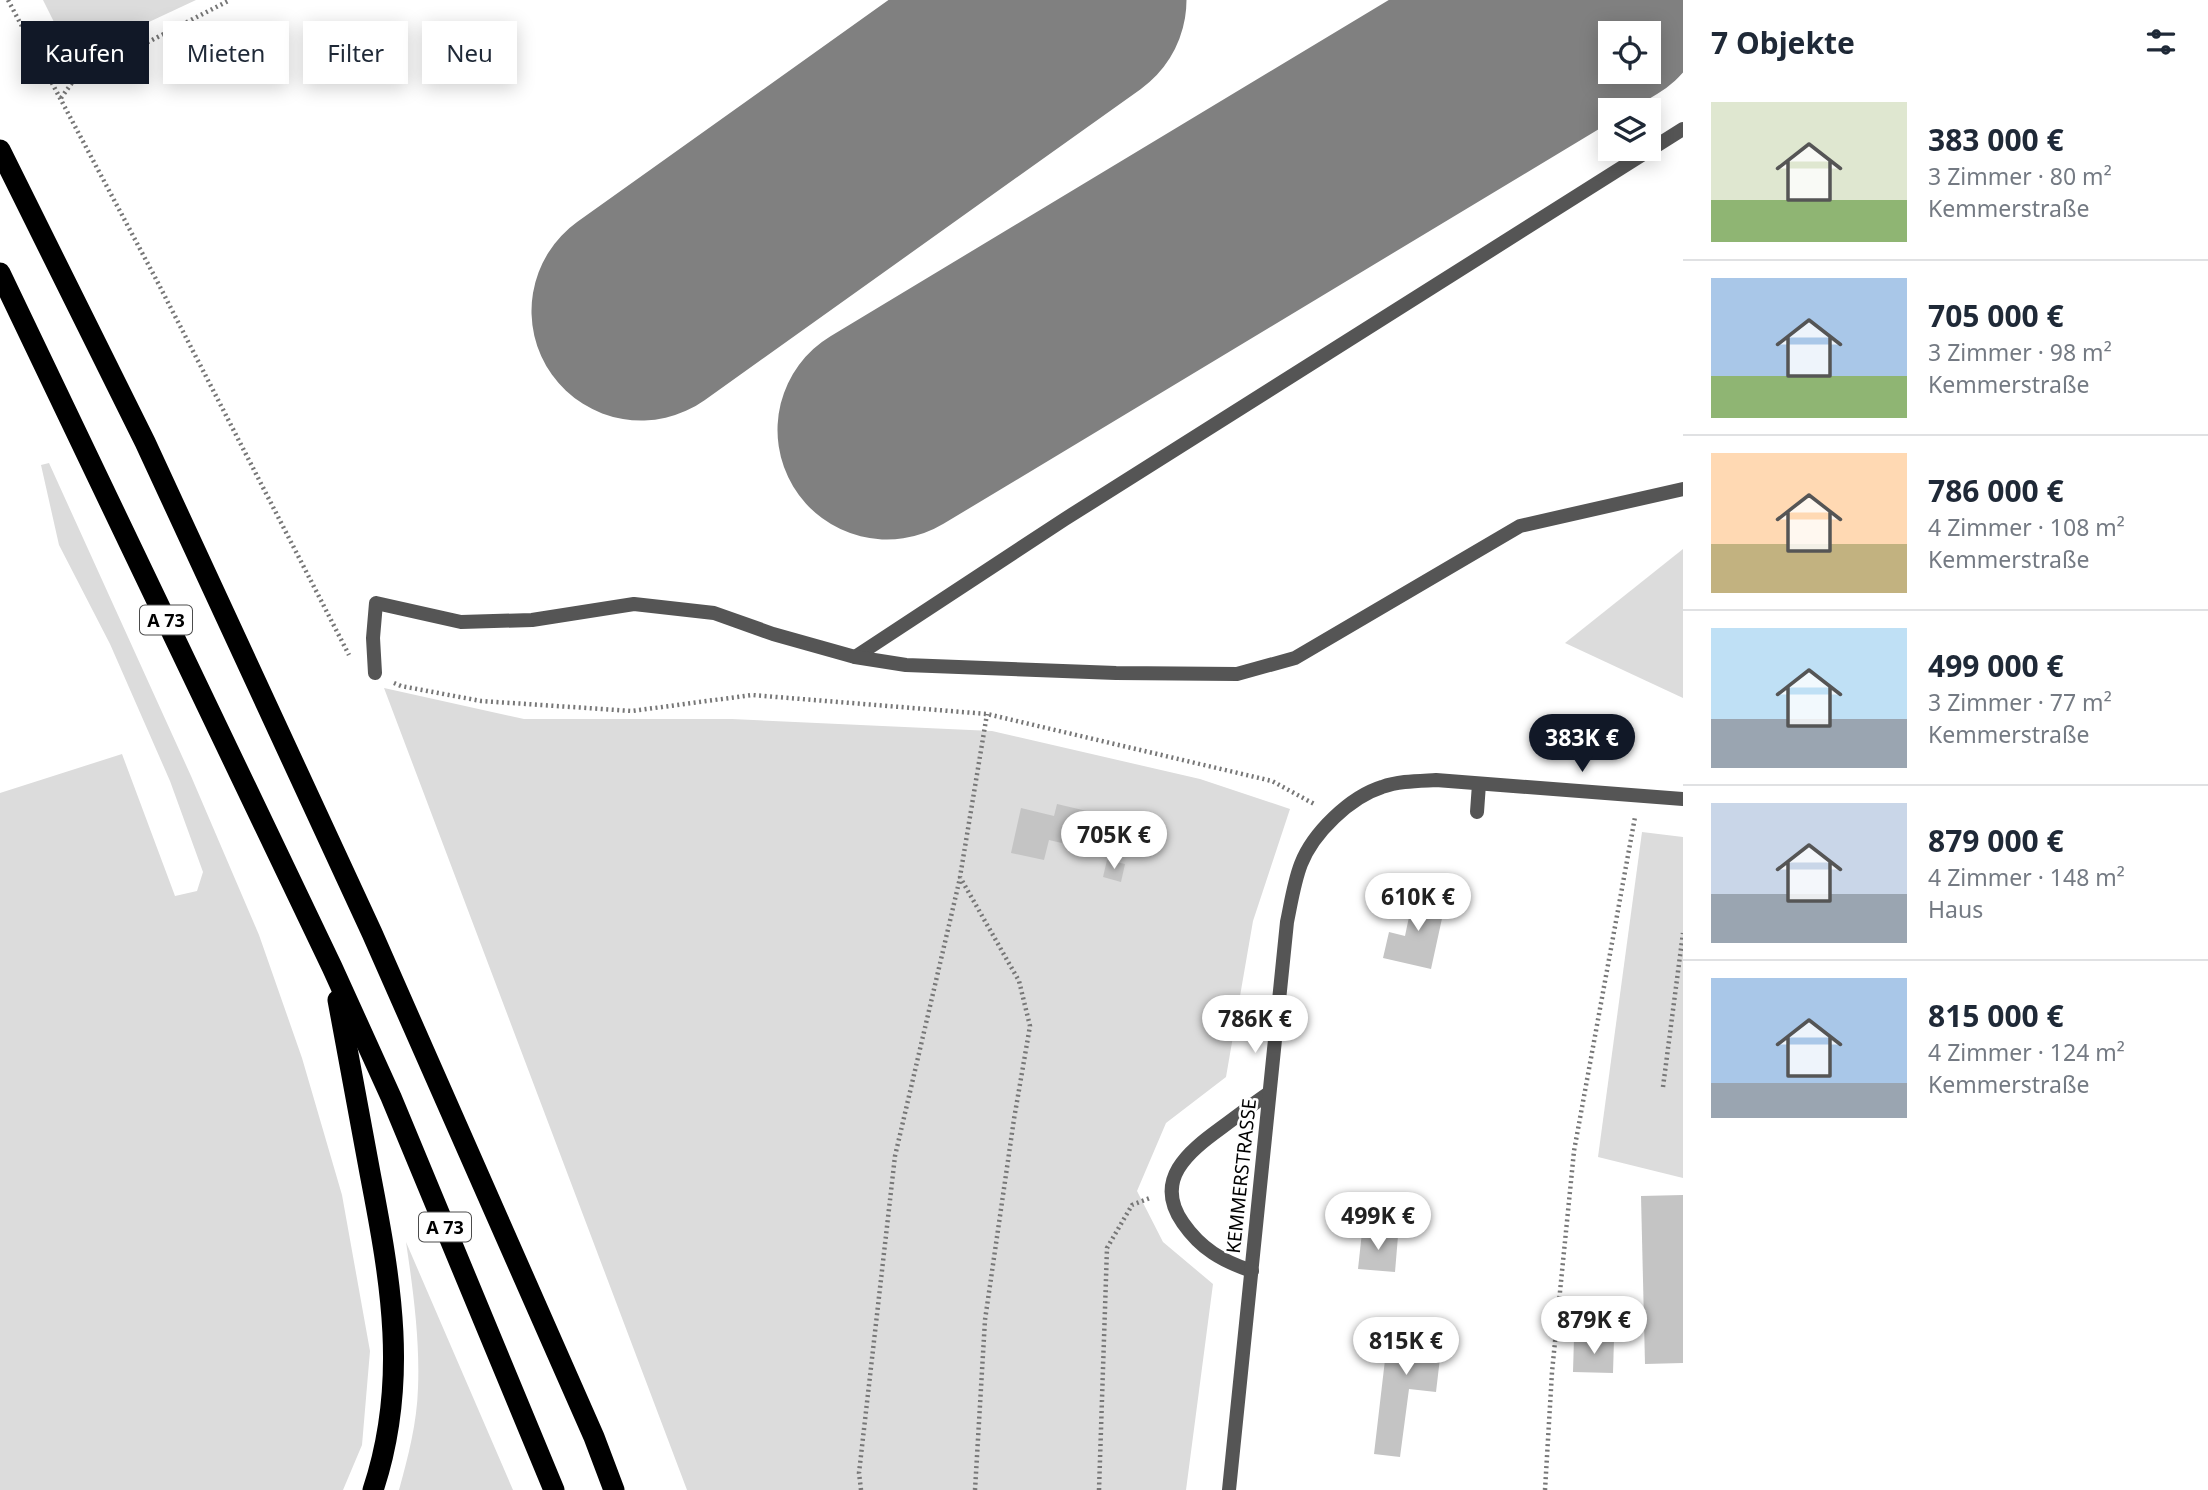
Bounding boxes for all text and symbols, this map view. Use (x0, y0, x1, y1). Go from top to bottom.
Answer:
chip: Kaufen (21, 21, 149, 84)
chip: Mieten (163, 21, 289, 84)
chip: Filter (303, 21, 408, 84)
chip: Neu (422, 21, 517, 84)
map controls (1598, 21, 1661, 161)
button: locate (1598, 21, 1661, 84)
text: 7 Objekte (1711, 22, 1855, 63)
icon: filters (2142, 23, 2180, 61)
button: layers (1598, 98, 1661, 161)
text: 383 000 € (1928, 119, 2064, 160)
icon: home (1767, 130, 1851, 214)
text: 3 Zimmer · 80 m² (1928, 160, 2112, 192)
text: Kemmerstraße (1928, 192, 2089, 224)
text: 705 000 € (1928, 295, 2064, 336)
icon: home (1767, 306, 1851, 390)
text: 3 Zimmer · 98 m² (1928, 336, 2112, 368)
text: Kemmerstraße (1928, 368, 2089, 400)
text: 786 000 € (1928, 470, 2064, 511)
icon: home (1767, 481, 1851, 565)
text: 4 Zimmer · 108 m² (1928, 511, 2125, 543)
text: Kemmerstraße (1928, 543, 2089, 575)
road number: A 73 (140, 606, 192, 634)
text: 499 000 € (1928, 645, 2064, 686)
icon: home (1767, 656, 1851, 740)
text: 3 Zimmer · 77 m² (1928, 686, 2112, 718)
pin: 383K € (1525, 714, 1639, 774)
text: Kemmerstraße (1928, 718, 2089, 750)
text: 383K € (1545, 721, 1619, 753)
pin: 705K € (1057, 812, 1171, 871)
text: 705K € (1077, 818, 1151, 850)
text: 879 000 € (1928, 820, 2064, 861)
icon: home (1767, 831, 1851, 915)
text: 4 Zimmer · 148 m² (1928, 861, 2125, 893)
pin: 610K € (1361, 874, 1475, 933)
text: 610K € (1381, 880, 1455, 912)
text: Haus (1928, 893, 1983, 925)
text: 815 000 € (1928, 995, 2064, 1036)
pin: 786K € (1198, 996, 1312, 1055)
text: 786K € (1218, 1002, 1292, 1034)
icon: home (1767, 1006, 1851, 1090)
text: 4 Zimmer · 124 m² (1928, 1036, 2125, 1068)
text: Kemmerstraße (1928, 1068, 2089, 1100)
street label: KEMMERSTRASSE (1220, 1097, 1262, 1255)
pin: 499K € (1321, 1192, 1435, 1252)
text: 499K € (1341, 1199, 1415, 1231)
road number: A 73 (419, 1212, 471, 1242)
pin: 879K € (1537, 1296, 1651, 1356)
text: 879K € (1557, 1303, 1631, 1335)
pin: 815K € (1349, 1318, 1463, 1377)
text: 815K € (1369, 1324, 1443, 1356)

